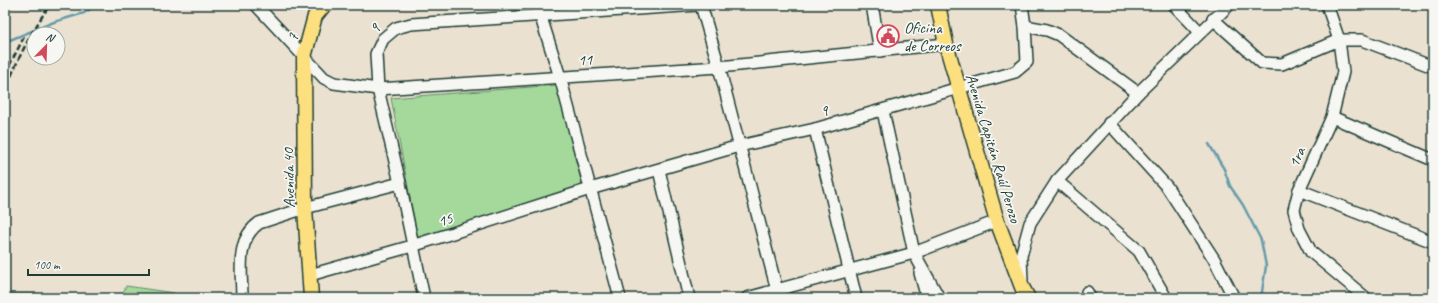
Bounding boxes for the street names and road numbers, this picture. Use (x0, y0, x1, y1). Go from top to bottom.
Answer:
street label: 9 (365, 18, 386, 38)
street label: 7 (282, 31, 304, 43)
street label: 11 (577, 49, 594, 70)
street label: Avenida Capitán Raúl Perozo (961, 71, 1026, 226)
street label: 9 (818, 100, 832, 122)
street label: 1ra (1284, 143, 1310, 170)
street label: Avenida 40 (278, 146, 300, 208)
street label: 15 (435, 208, 456, 232)

